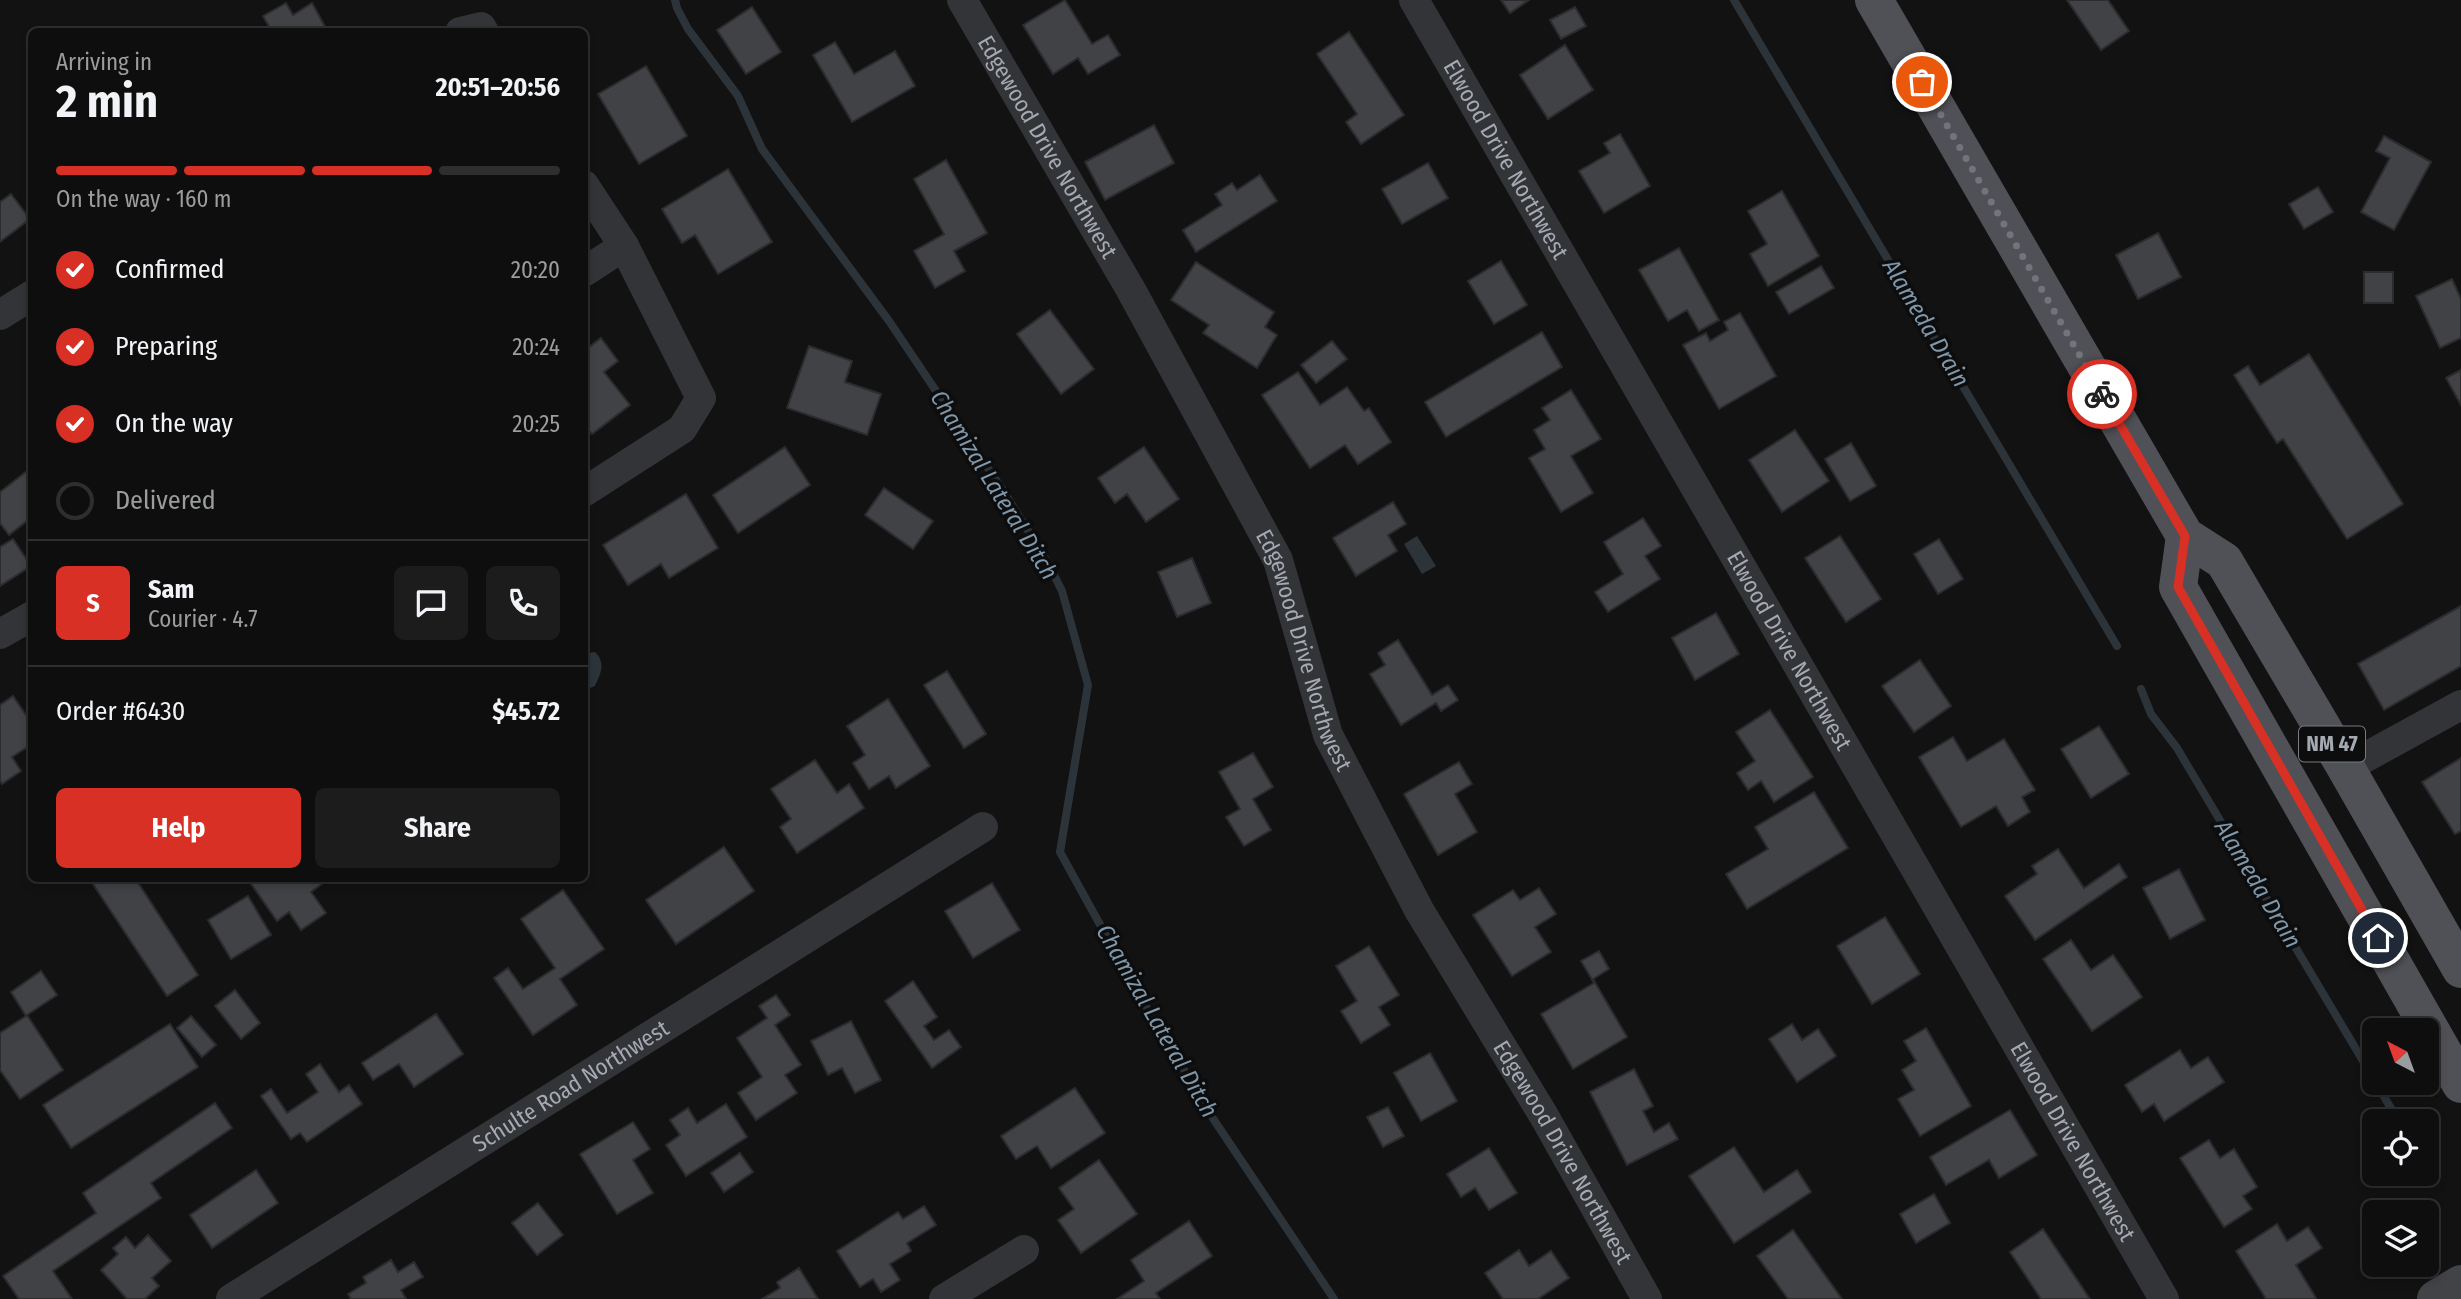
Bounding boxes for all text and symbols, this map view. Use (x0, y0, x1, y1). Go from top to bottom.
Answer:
street label: Edgewood Drive Northwest (972, 30, 1124, 264)
text: Arriving in (56, 48, 152, 76)
pin (1892, 52, 1952, 112)
street label: Elwood Drive Northwest (1438, 55, 1575, 264)
icon: bag (1903, 63, 1941, 101)
text: 20:51–20:56 (435, 72, 560, 103)
text: 2 min (56, 74, 158, 129)
text: On the way · 160 m (56, 185, 231, 213)
icon: check (56, 251, 94, 289)
water label: Alameda Drain (1876, 253, 1975, 392)
text: Confirmed (115, 254, 225, 285)
text: 20:20 (511, 256, 560, 284)
icon: check (56, 328, 94, 366)
text: Preparing (115, 331, 217, 362)
text: 20:24 (512, 333, 560, 361)
courier (2067, 359, 2137, 429)
icon: bike (2083, 375, 2121, 413)
water label: Chamizal Lateral Ditch (924, 385, 1064, 585)
icon: check (56, 405, 94, 443)
text: On the way (115, 408, 233, 439)
text: 20:25 (512, 410, 560, 438)
text: Delivered (115, 485, 216, 516)
street label: Edgewood Drive Northwest (1250, 525, 1358, 776)
street label: Elwood Drive Northwest (1721, 546, 1858, 755)
button: chat (394, 566, 468, 640)
button: phone (486, 566, 560, 640)
text: Sam (148, 574, 194, 605)
text: S (86, 588, 100, 619)
text: Courier · 4.7 (148, 605, 258, 633)
text: Order #6430 (56, 696, 185, 727)
text: $45.72 (492, 696, 560, 727)
road number: NM 47 (2299, 726, 2365, 762)
button: Help (56, 788, 301, 868)
button: Share (315, 788, 560, 868)
water label: Alameda Drain (2208, 814, 2307, 953)
pin (2348, 908, 2408, 968)
icon: home (2359, 919, 2397, 957)
water label: Chamizal Lateral Ditch (1090, 920, 1224, 1122)
street label: Schulte Road Northwest (467, 1014, 674, 1158)
north arrow (2362, 1018, 2440, 1096)
map controls (2362, 1018, 2439, 1277)
street label: Edgewood Drive Northwest (1487, 1035, 1639, 1269)
street label: Elwood Drive Northwest (2005, 1037, 2142, 1246)
button: locate (2362, 1109, 2439, 1186)
button: layers (2362, 1200, 2439, 1277)

